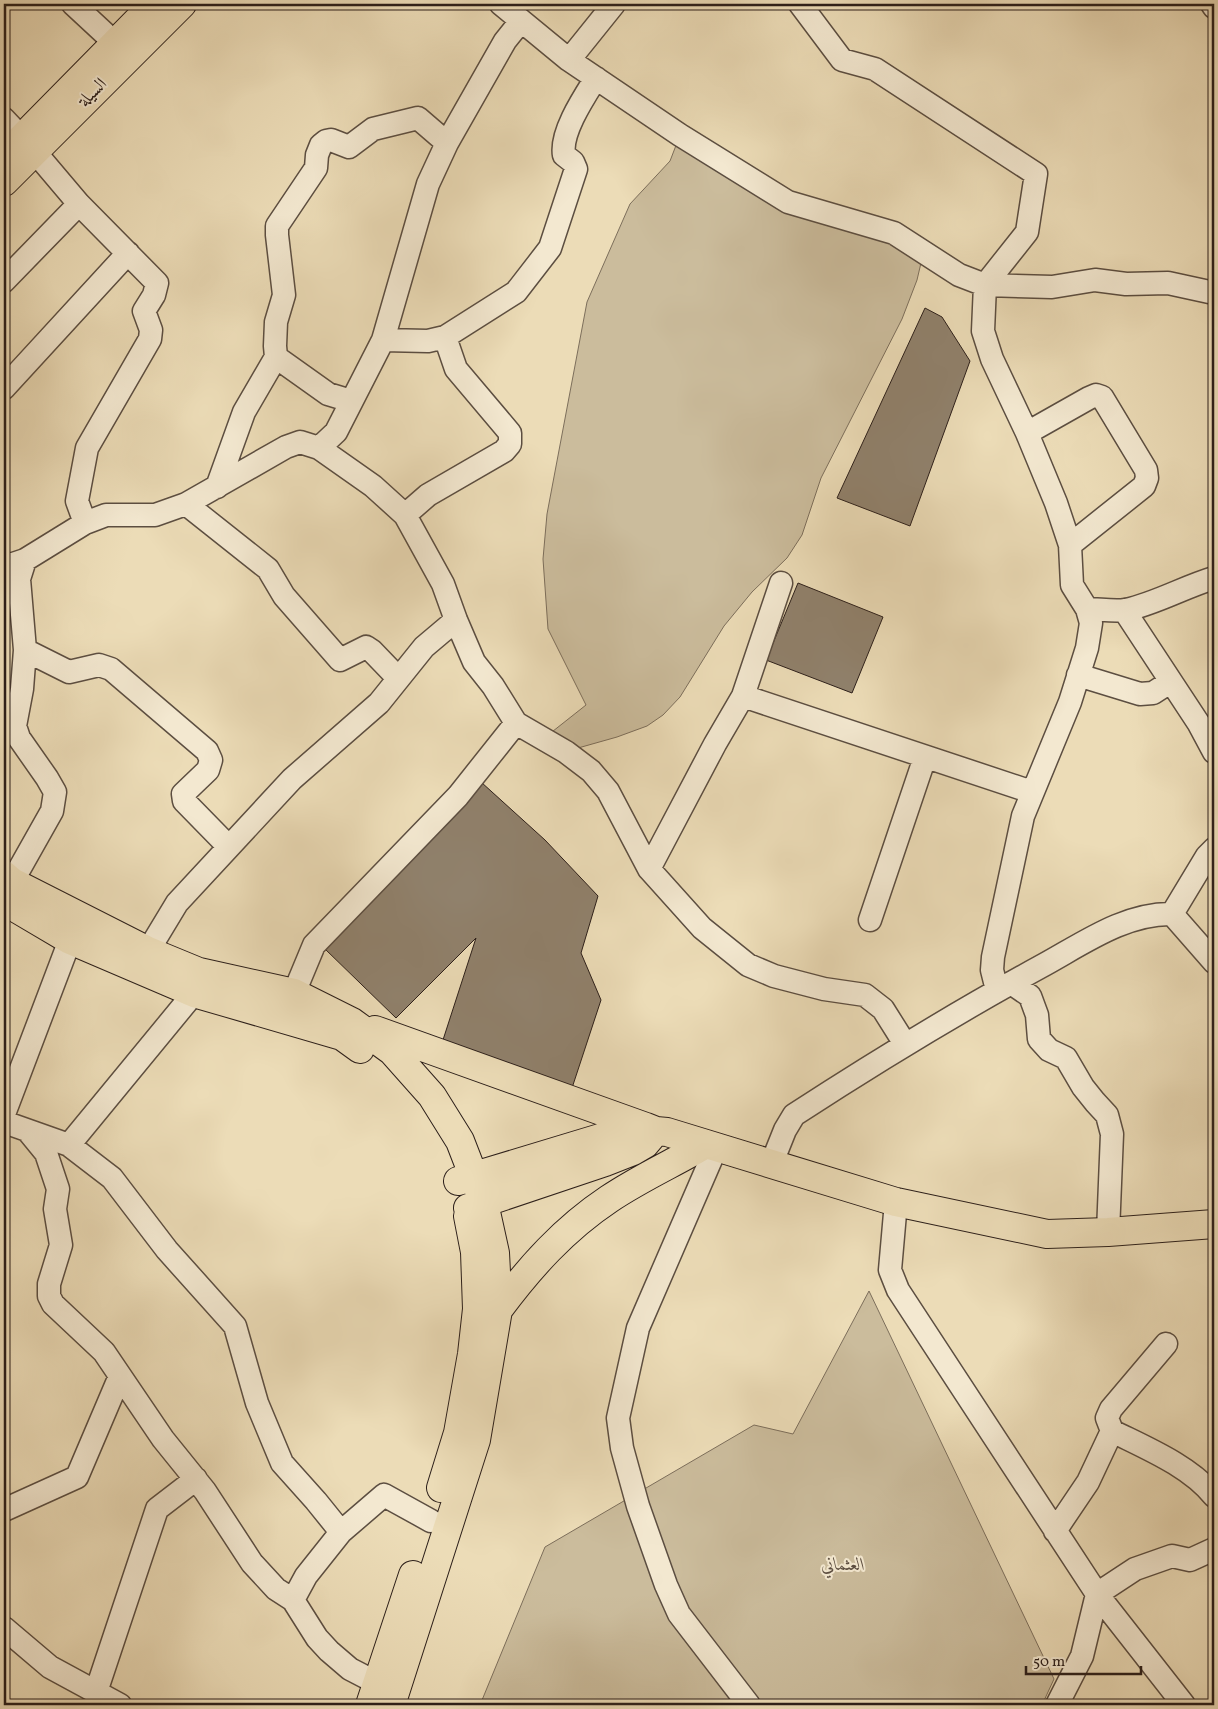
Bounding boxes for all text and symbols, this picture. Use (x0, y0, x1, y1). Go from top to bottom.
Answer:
street label: السيلة (72, 73, 113, 114)
park label: العثماني (821, 1553, 865, 1579)
scale bar (1026, 1644, 1140, 1676)
text: 50 m (1033, 1652, 1065, 1673)

